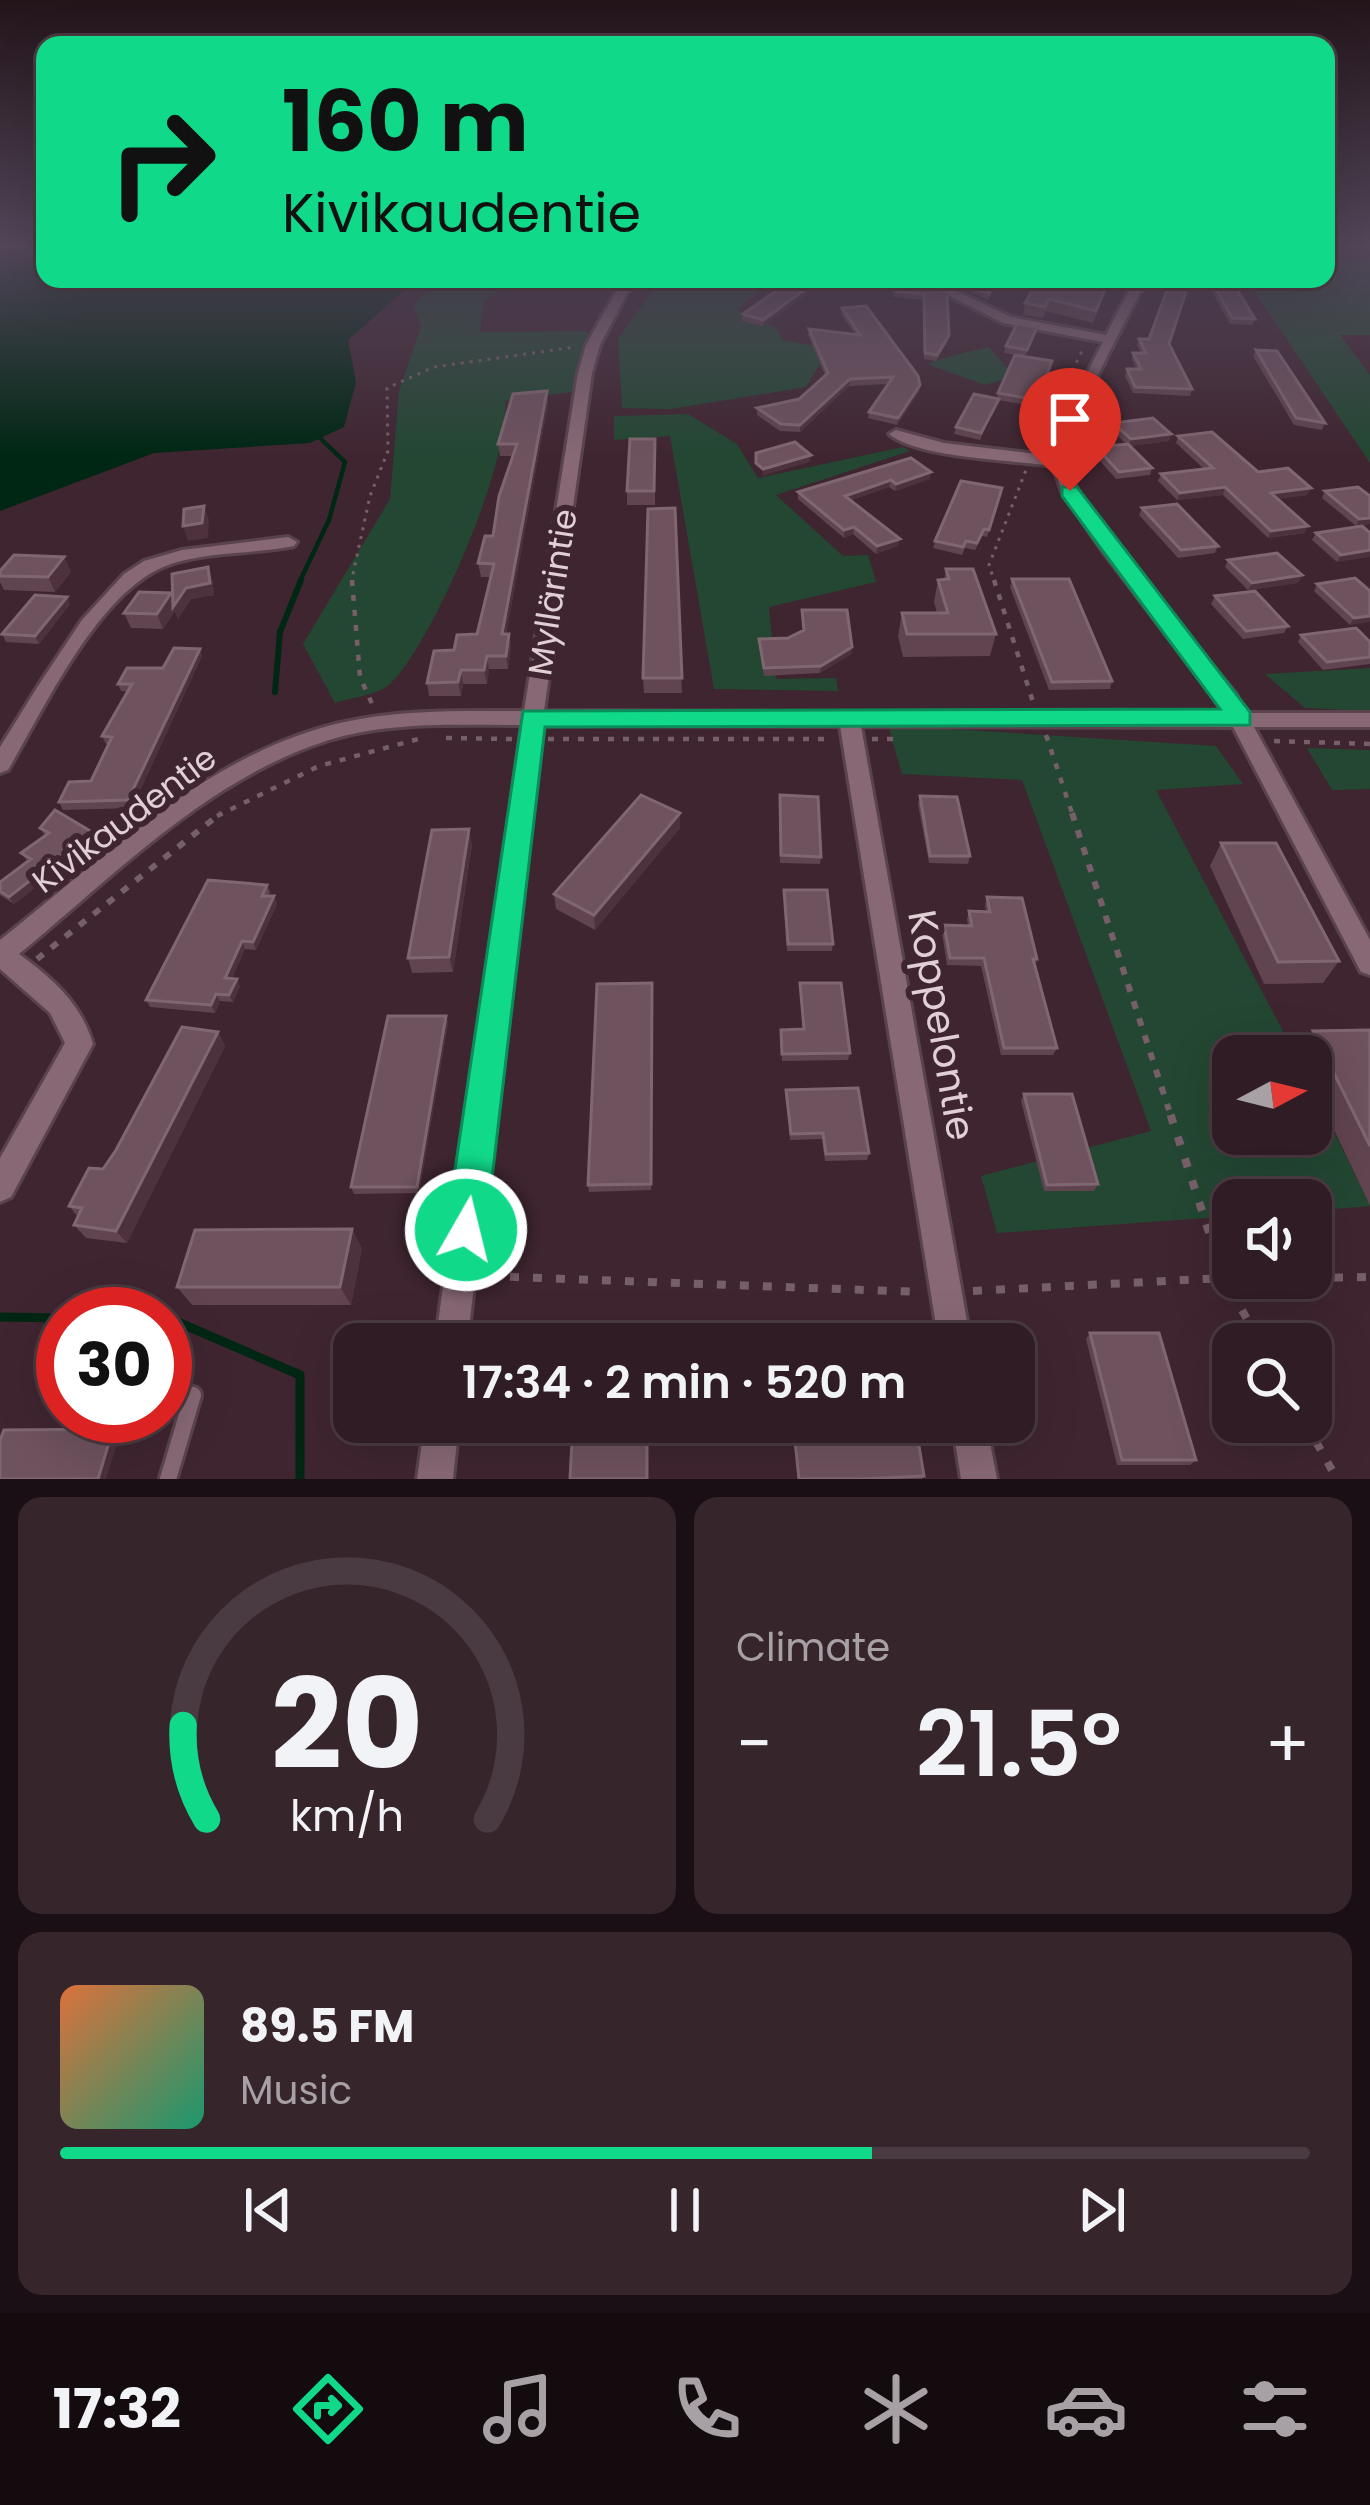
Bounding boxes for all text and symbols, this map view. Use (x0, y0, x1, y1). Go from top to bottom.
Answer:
text: 160 m (282, 63, 529, 180)
icon: right (84, 84, 240, 240)
text: Kivikaudentie (282, 175, 641, 251)
pin (1019, 368, 1121, 491)
icon: arrive (1037, 386, 1103, 452)
street label: Myllärintie (516, 506, 589, 679)
street label: Kivikaudentie (23, 735, 226, 904)
street label: Koppelontie (894, 906, 989, 1144)
north arrow (1212, 1035, 1332, 1155)
map controls (1212, 1035, 1332, 1443)
position arrow (403, 1167, 529, 1293)
button: sound (1212, 1179, 1332, 1299)
speed limit sign: 30 (36, 1287, 192, 1443)
button: search (1212, 1323, 1332, 1443)
text: 17:34 · 2 min · 520 m (462, 1351, 906, 1414)
text: Climate (736, 1620, 890, 1675)
text: 20 (271, 1637, 423, 1812)
text: 21.5° (916, 1681, 1121, 1808)
text: − (736, 1698, 772, 1790)
text: + (1265, 1698, 1310, 1790)
text: km/h (290, 1785, 404, 1845)
text: 89.5 FM (240, 1995, 414, 2058)
text: Music (240, 2063, 352, 2118)
icon: previous (235, 2177, 301, 2243)
icon: pause (652, 2177, 718, 2243)
icon: next (1069, 2177, 1135, 2243)
icon: directions (286, 2367, 370, 2451)
icon: music (476, 2367, 560, 2451)
icon: phone (665, 2367, 749, 2451)
icon: climate (854, 2367, 938, 2451)
icon: car (1044, 2367, 1128, 2451)
icon: filters (1233, 2367, 1317, 2451)
text: 17:32 (53, 2371, 181, 2447)

